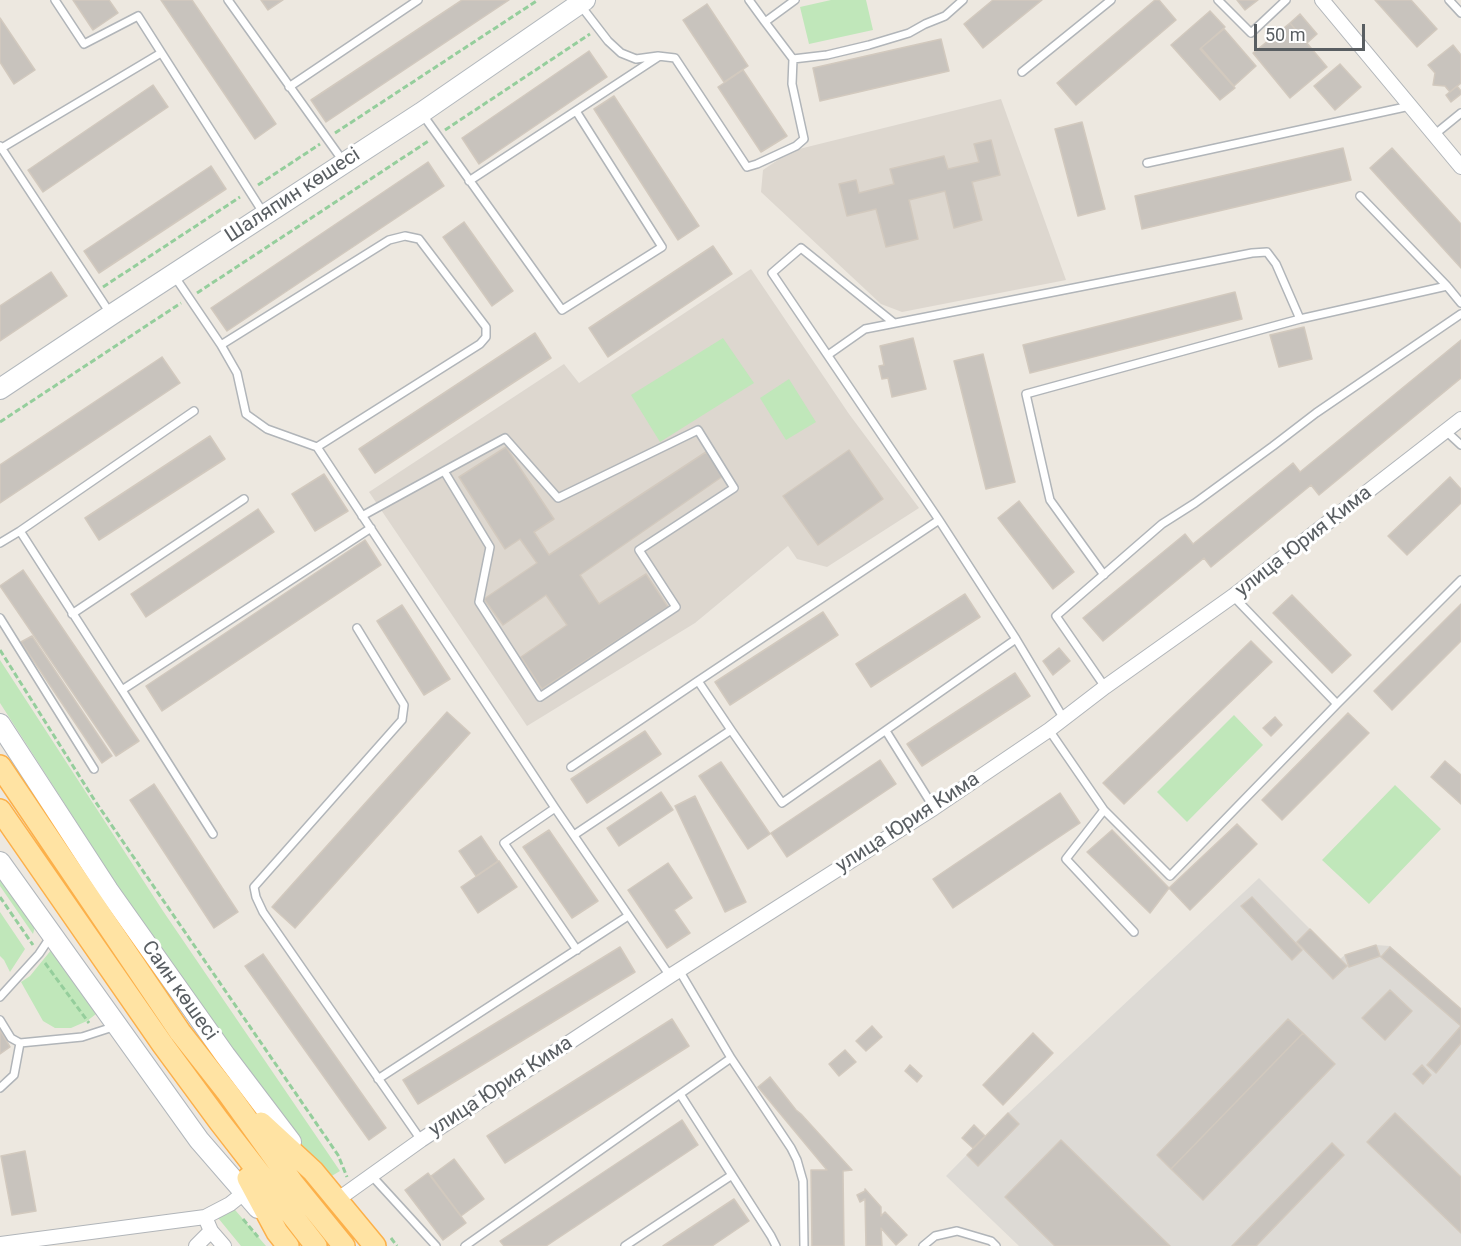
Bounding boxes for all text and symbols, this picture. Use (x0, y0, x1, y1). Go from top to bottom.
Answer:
scale bar (1257, 12, 1368, 50)
text: 50 m (1265, 24, 1305, 45)
street label: Шаляпин көшесі (221, 143, 365, 249)
street label: улица Юрия Кима (1231, 481, 1377, 603)
street label: улица Юрия Кима (832, 768, 984, 878)
street label: Саин көшесі (136, 937, 222, 1045)
street label: улица Юрия Кима (425, 1032, 577, 1142)

